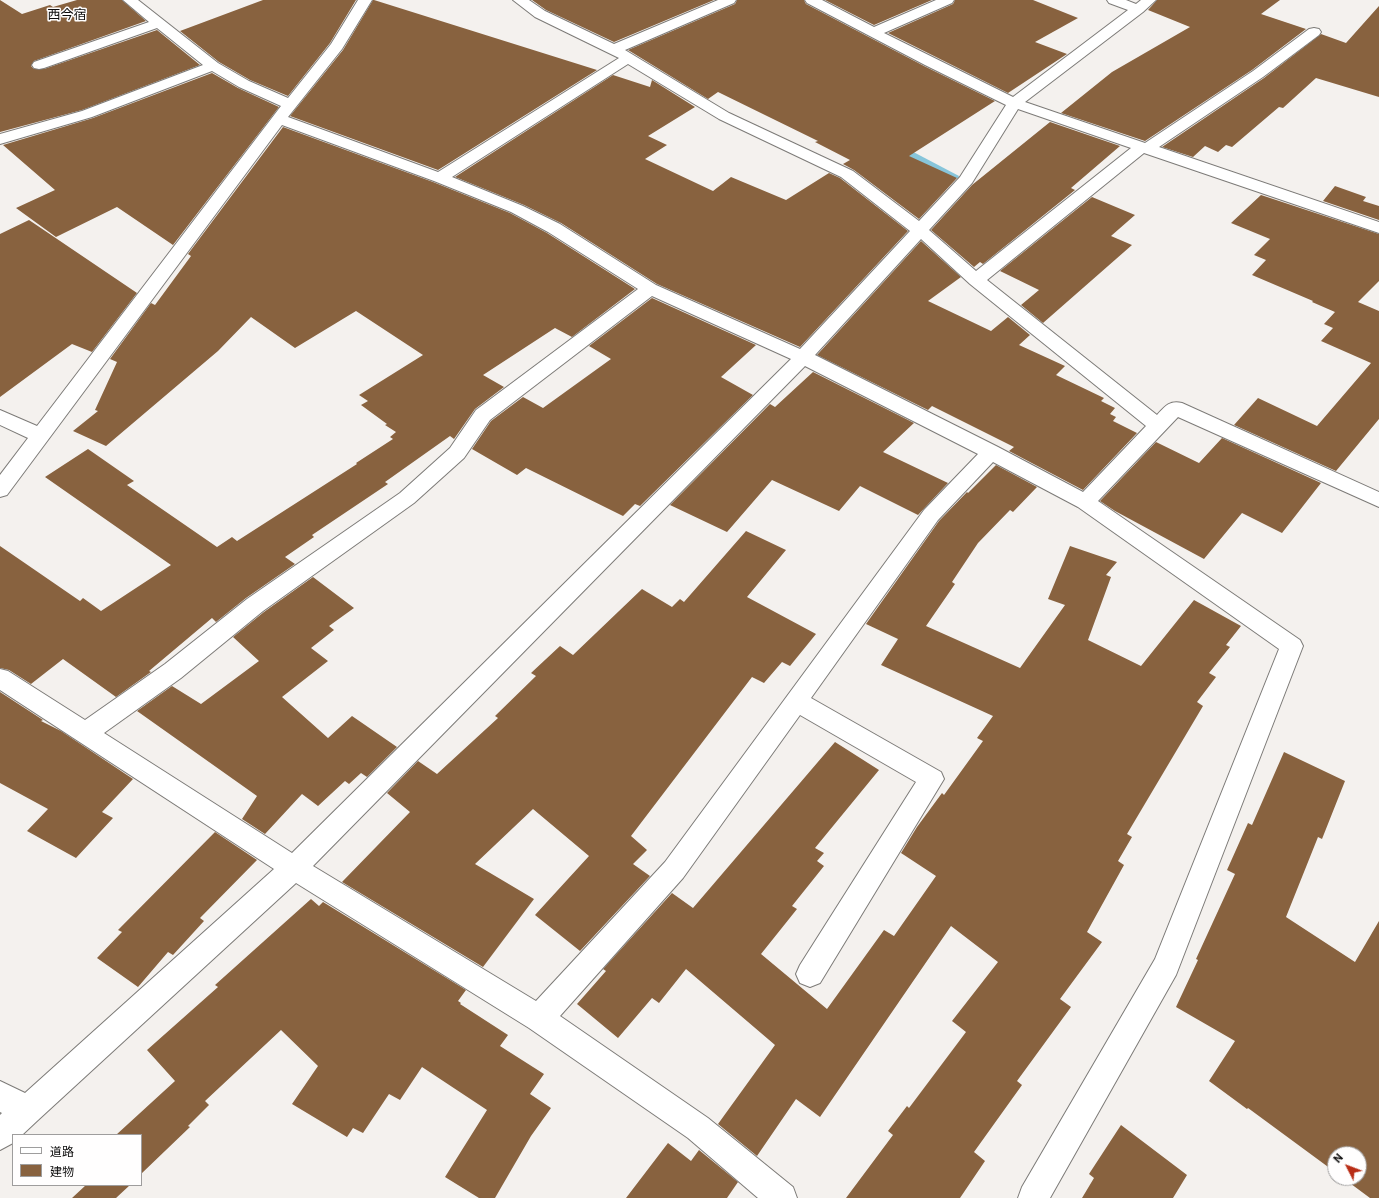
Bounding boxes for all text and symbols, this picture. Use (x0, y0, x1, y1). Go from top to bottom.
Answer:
district label: 西今宿 (48, 8, 86, 24)
legend (12, 1134, 142, 1186)
text: 道路 (50, 1145, 74, 1159)
north arrow (1327, 1146, 1367, 1186)
text: N (1331, 1151, 1346, 1166)
text: 建物 (50, 1165, 74, 1179)

